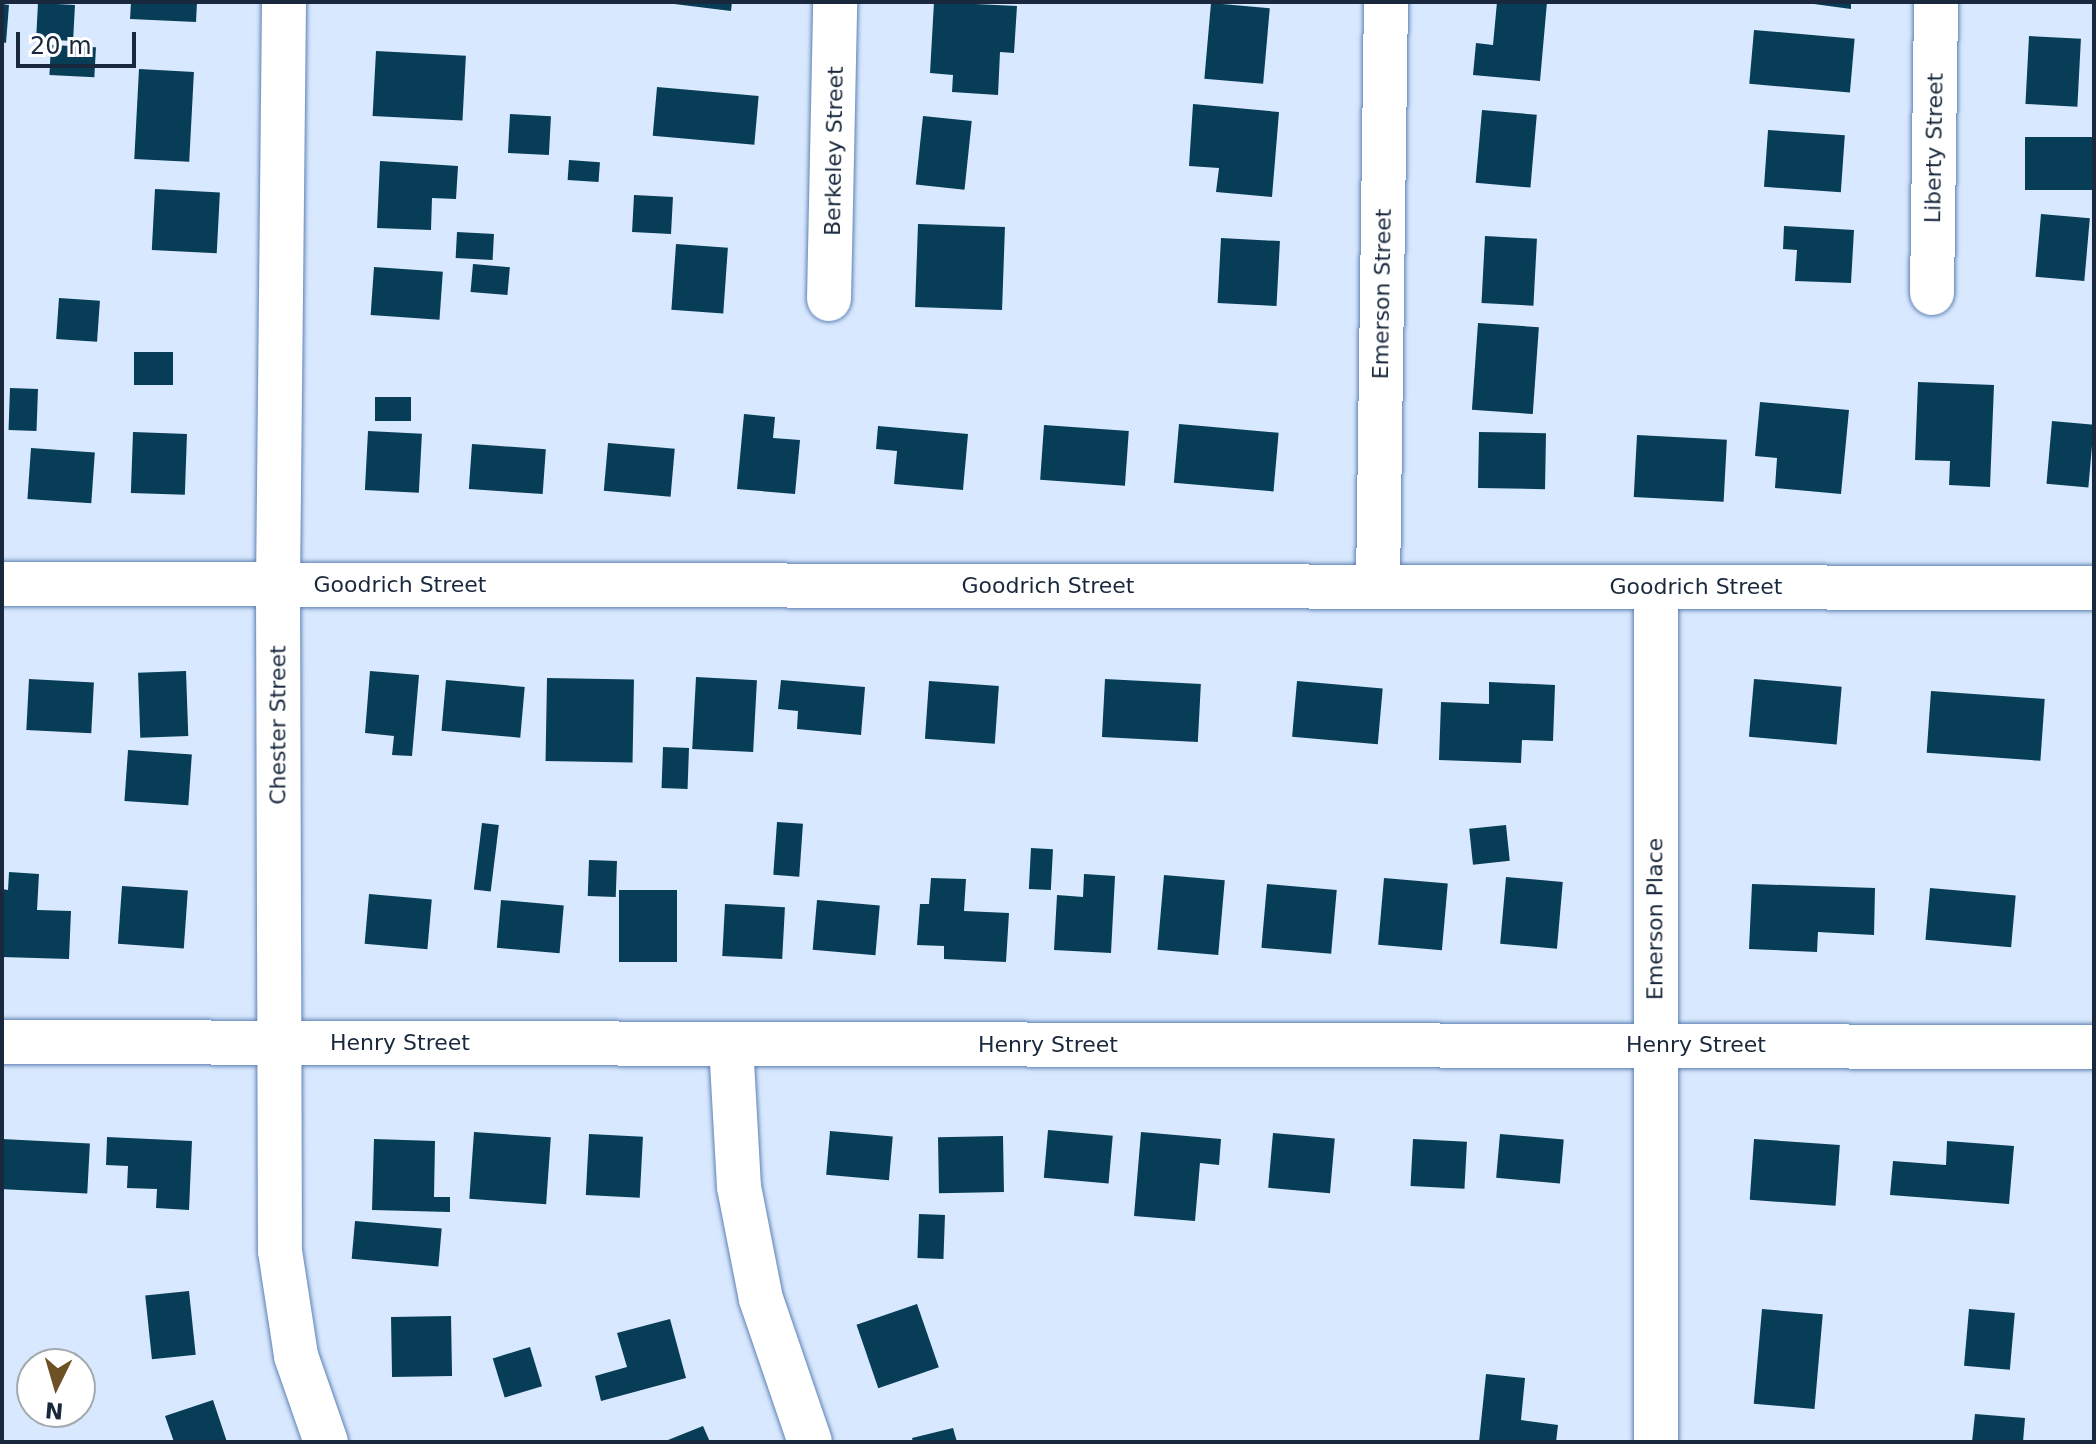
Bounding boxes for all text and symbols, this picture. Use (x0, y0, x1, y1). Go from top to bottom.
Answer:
scale bar (20, 16, 140, 66)
text: 20 m (30, 32, 92, 60)
street label: Berkeley Street (819, 66, 849, 236)
street label: Liberty Street (1919, 73, 1949, 223)
street label: Emerson Street (1367, 208, 1397, 380)
street label: Goodrich Street (314, 572, 486, 598)
street label: Goodrich Street (962, 573, 1134, 599)
street label: Goodrich Street (1610, 574, 1782, 600)
street label: Chester Street (265, 645, 291, 805)
street label: Emerson Place (1642, 838, 1668, 1000)
street label: Henry Street (330, 1030, 470, 1056)
street label: Henry Street (978, 1032, 1118, 1058)
street label: Henry Street (1626, 1032, 1766, 1058)
north arrow (16, 1348, 96, 1428)
text: N (44, 1397, 64, 1424)

